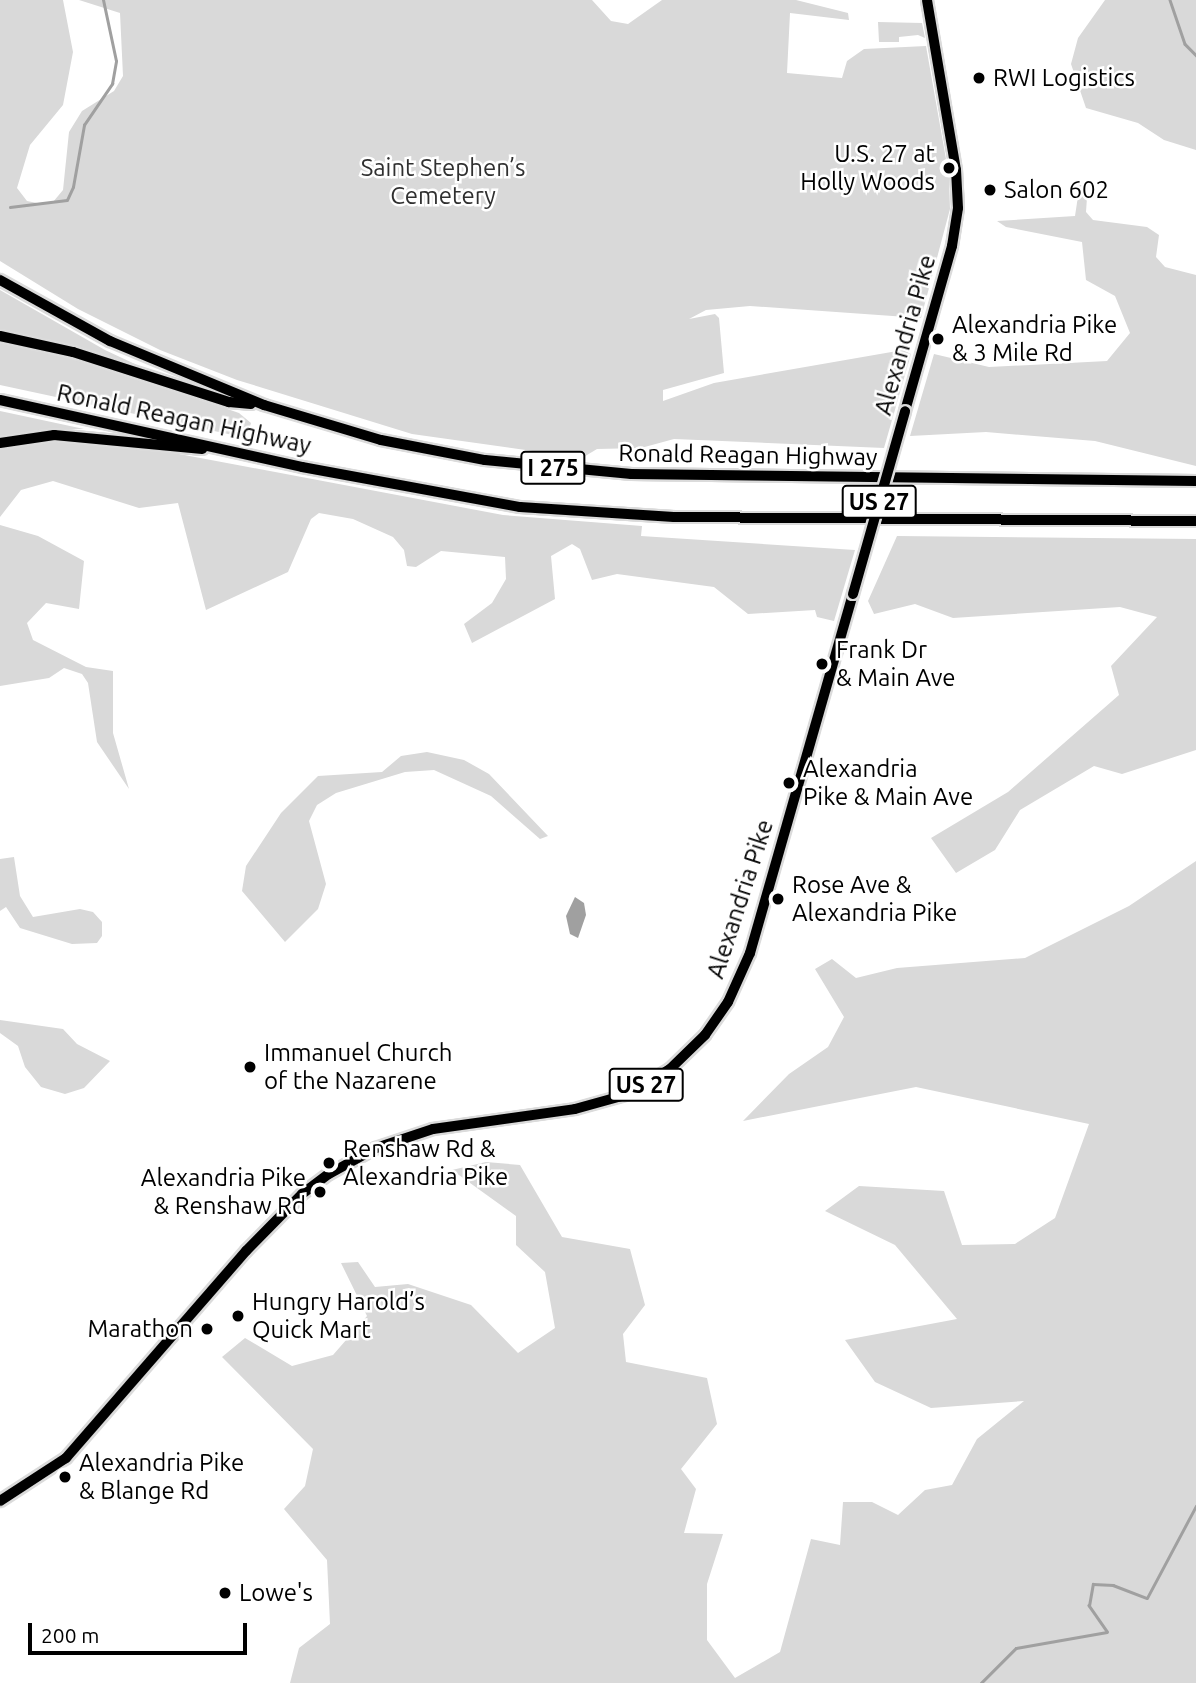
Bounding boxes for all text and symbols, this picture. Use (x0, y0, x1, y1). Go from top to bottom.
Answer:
place label: RWI Logistics (993, 64, 1135, 92)
marker: RWI Logistics (971, 70, 987, 86)
place label: U.S. 27 at Holly Woods (800, 140, 935, 196)
park label: Saint Stephen’s Cemetery (361, 154, 525, 210)
marker: U.S. 27 at Holly Woods (941, 160, 957, 176)
place label: Salon 602 (1004, 176, 1109, 204)
marker: Salon 602 (982, 182, 998, 198)
street label: Alexandria Pike (868, 252, 942, 418)
place label: Alexandria Pike & 3 Mile Rd (952, 311, 1117, 367)
marker: Alexandria Pike & 3 Mile Rd (930, 331, 946, 347)
street label: Ronald Reagan Highway (54, 378, 314, 460)
street label: Ronald Reagan Highway (618, 438, 878, 472)
road number: I 275 (520, 448, 586, 488)
road number: US 27 (840, 482, 917, 522)
place label: Frank Dr & Main Ave (836, 636, 956, 692)
marker: Frank Dr & Main Ave (814, 656, 830, 672)
place label: Alexandria Pike & Main Ave (803, 755, 973, 811)
marker: Alexandria Pike & Main Ave (781, 775, 797, 791)
street label: Alexandria Pike (701, 816, 779, 982)
place label: Rose Ave & Alexandria Pike (792, 871, 957, 927)
marker: Rose Ave & Alexandria Pike (770, 891, 786, 907)
place label: Immanuel Church of the Nazarene (264, 1039, 452, 1095)
marker: Immanuel Church of the Nazarene (242, 1059, 258, 1075)
road number: US 27 (608, 1066, 684, 1104)
place label: Renshaw Rd & Alexandria Pike (343, 1135, 508, 1191)
marker: Renshaw Rd & Alexandria Pike (321, 1155, 337, 1171)
place label: Alexandria Pike & Renshaw Rd (141, 1164, 306, 1220)
marker: Alexandria Pike & Renshaw Rd (312, 1184, 328, 1200)
place label: Hungry Harold’s Quick Mart (252, 1288, 425, 1344)
marker: Hungry Harold’s Quick Mart (230, 1308, 246, 1324)
place label: Marathon (88, 1315, 193, 1343)
marker: Marathon (199, 1321, 215, 1337)
place label: Alexandria Pike & Blange Rd (79, 1449, 244, 1505)
marker: Alexandria Pike & Blange Rd (57, 1469, 73, 1485)
place label: Lowe's (239, 1579, 313, 1607)
marker: Lowe's (217, 1585, 233, 1601)
scale bar (32, 1610, 250, 1654)
text: 200 m (41, 1623, 99, 1647)

